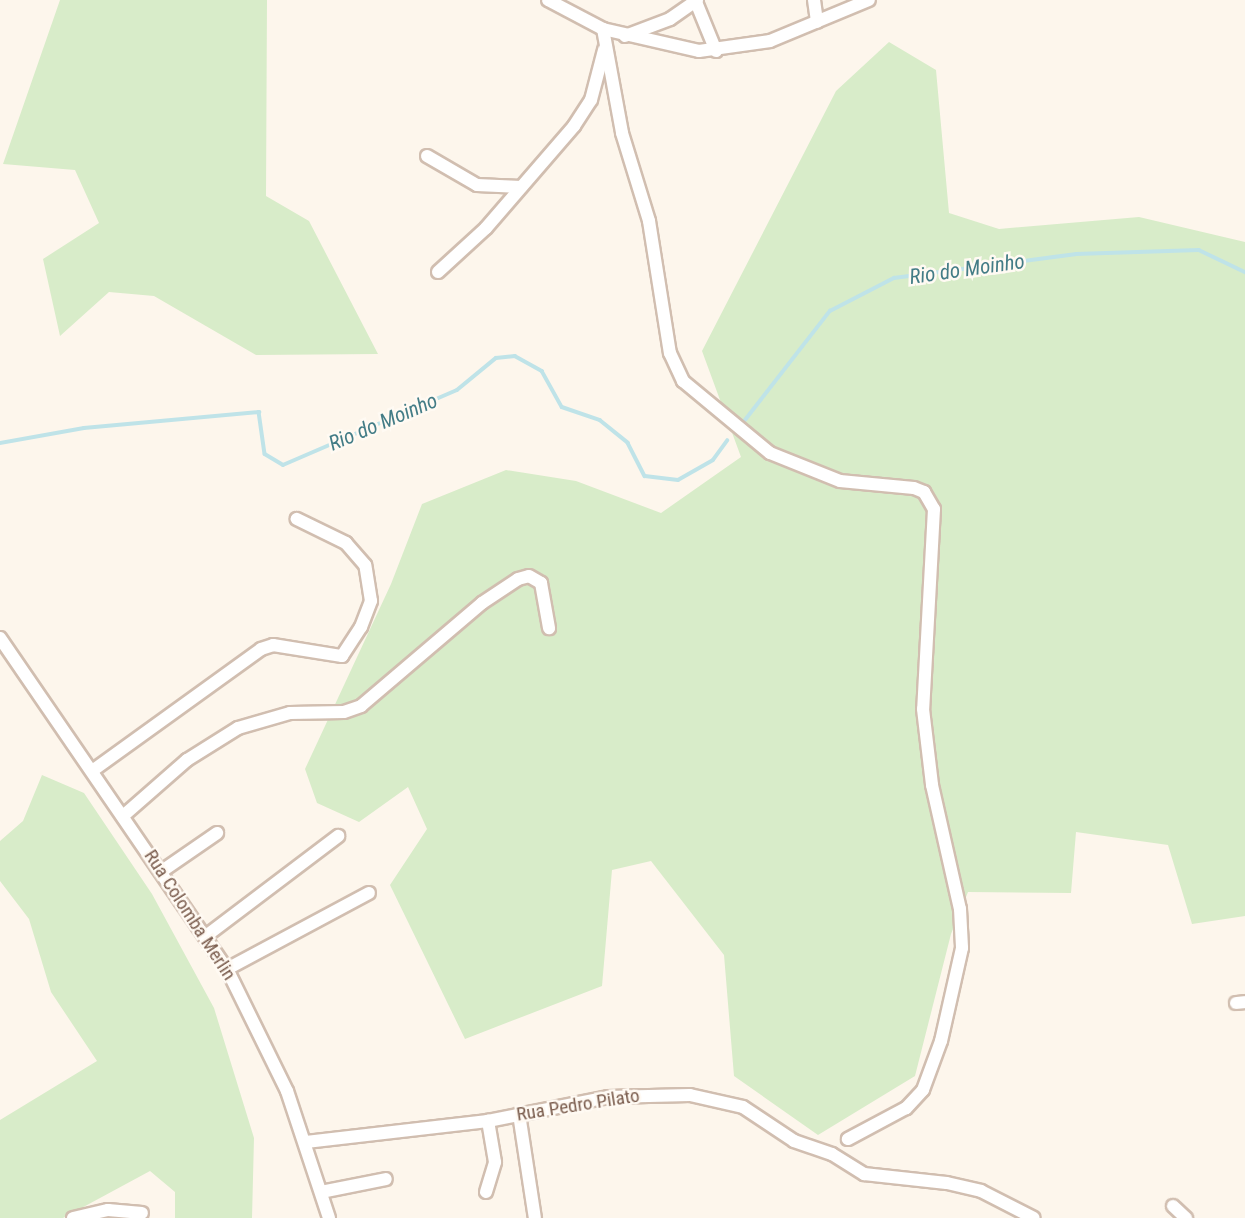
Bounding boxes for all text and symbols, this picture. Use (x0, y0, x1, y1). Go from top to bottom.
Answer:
water label: Rio do Moinho (908, 248, 1026, 290)
water label: Rio do Moinho (325, 388, 441, 456)
street label: Rua Colomba Merlin (139, 845, 241, 985)
street label: Rua Pedro Pilato (515, 1084, 641, 1126)

